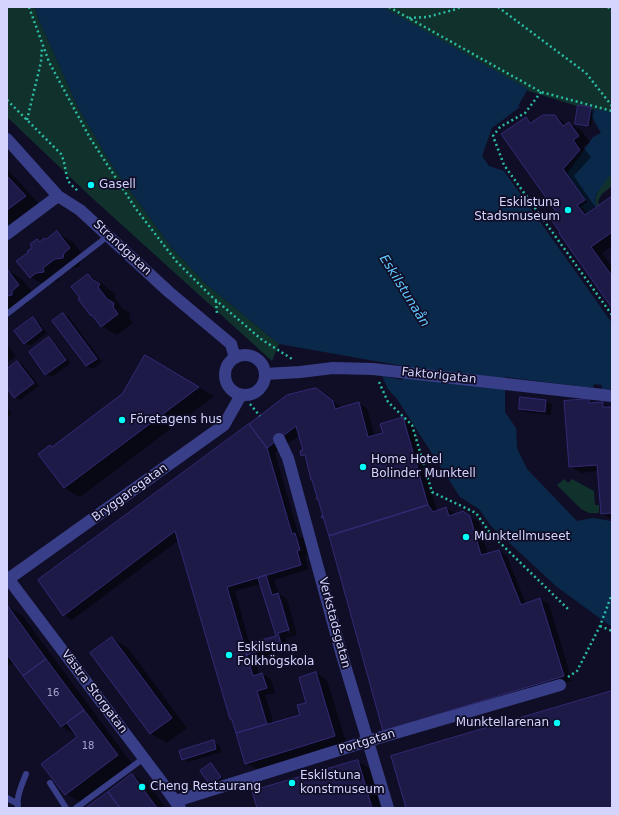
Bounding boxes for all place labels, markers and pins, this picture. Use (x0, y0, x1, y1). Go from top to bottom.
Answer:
place label: Gasell (99, 178, 136, 192)
marker: Gasell (86, 180, 96, 190)
place label: Eskilstuna Stadsmuseum (474, 196, 560, 224)
marker: Eskilstuna Stadsmuseum (563, 205, 573, 215)
place label: Företagens hus (130, 413, 222, 427)
marker: Företagens hus (117, 415, 127, 425)
place label: Home Hotel Bolinder Munktell (371, 453, 476, 481)
marker: Home Hotel Bolinder Munktell (358, 462, 368, 472)
place label: Munktellmuseet (474, 530, 570, 544)
marker: Munktellmuseet (461, 532, 471, 542)
place label: Eskilstuna Folkhögskola (237, 641, 314, 669)
marker: Eskilstuna Folkhögskola (224, 650, 234, 660)
place label: Munktellarenan (456, 716, 549, 730)
marker: Munktellarenan (552, 718, 562, 728)
place label: Eskilstuna konstmuseum (300, 769, 385, 797)
marker: Eskilstuna konstmuseum (287, 778, 297, 788)
place label: Cheng Restaurang (150, 780, 261, 794)
marker: Cheng Restaurang (137, 782, 147, 792)

